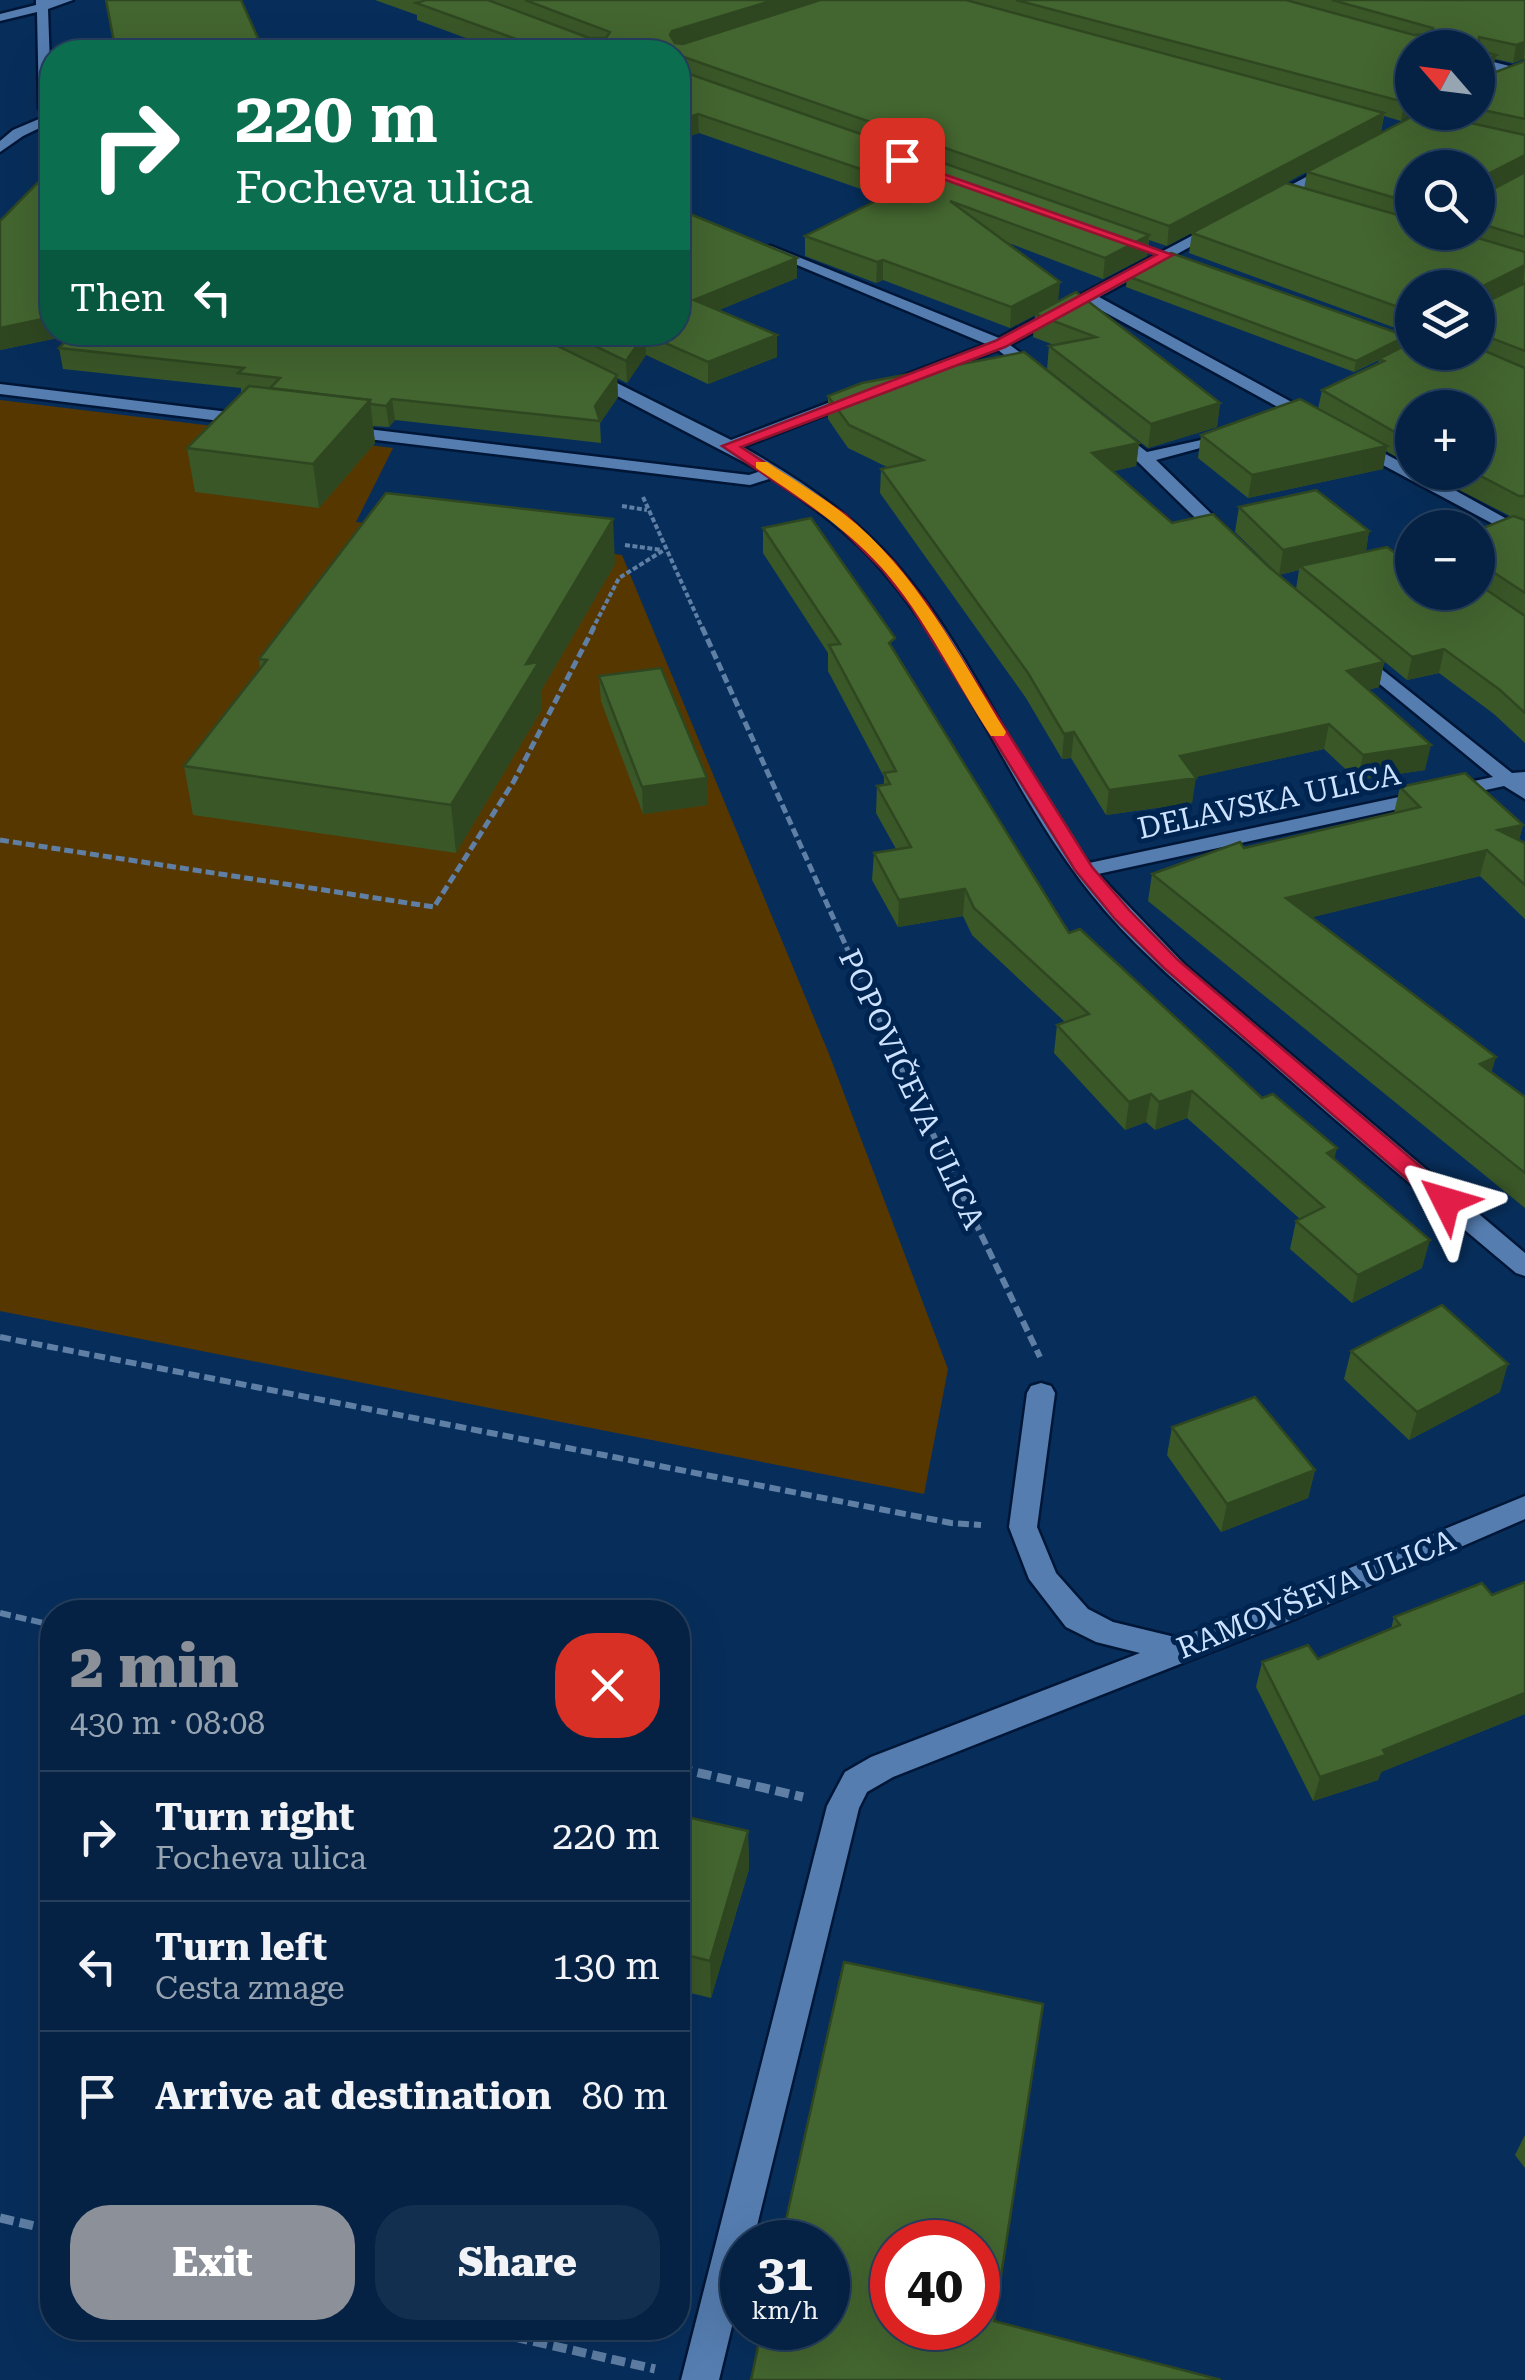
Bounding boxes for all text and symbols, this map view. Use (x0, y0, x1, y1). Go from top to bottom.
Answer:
north arrow (1395, 30, 1495, 130)
map controls (1395, 30, 1495, 610)
text: 220 m (235, 77, 438, 159)
icon: right (70, 80, 200, 210)
pin (860, 118, 945, 203)
icon: arrive (875, 133, 930, 188)
button: search (1395, 150, 1495, 250)
text: Focheva ulica (235, 161, 533, 214)
icon: left (185, 270, 240, 325)
button: layers (1395, 270, 1495, 370)
text: Then (70, 276, 165, 320)
button: + (1395, 390, 1495, 490)
button: − (1395, 510, 1495, 610)
street label: DELAVSKA ULICA (1135, 756, 1403, 846)
street label: POPOVIČEVA ULICA (832, 943, 993, 1234)
position arrow (1394, 1149, 1498, 1253)
street label: RAMOVŠEVA ULICA (1171, 1521, 1460, 1666)
text: 2 min (70, 1631, 239, 1702)
button: close (555, 1633, 660, 1738)
text: 430 m · 08:08 (70, 1704, 265, 1742)
text: Turn right (155, 1795, 354, 1839)
icon: right (70, 1809, 125, 1864)
text: 220 m (552, 1814, 660, 1858)
text: Focheva ulica (155, 1839, 367, 1877)
text: Turn left (155, 1925, 327, 1969)
icon: left (70, 1939, 125, 1994)
text: 130 m (552, 1944, 660, 1988)
text: Cesta zmage (155, 1969, 345, 2007)
icon: arrive (70, 2069, 125, 2124)
text: Arrive at destination (155, 2074, 551, 2118)
text: 80 m (581, 2074, 668, 2118)
button: Exit (70, 2205, 355, 2320)
button: Share (375, 2205, 660, 2320)
speed limit sign: 40 (870, 2220, 1000, 2350)
text: 31 (757, 2244, 813, 2302)
text: km/h (752, 2296, 818, 2325)

